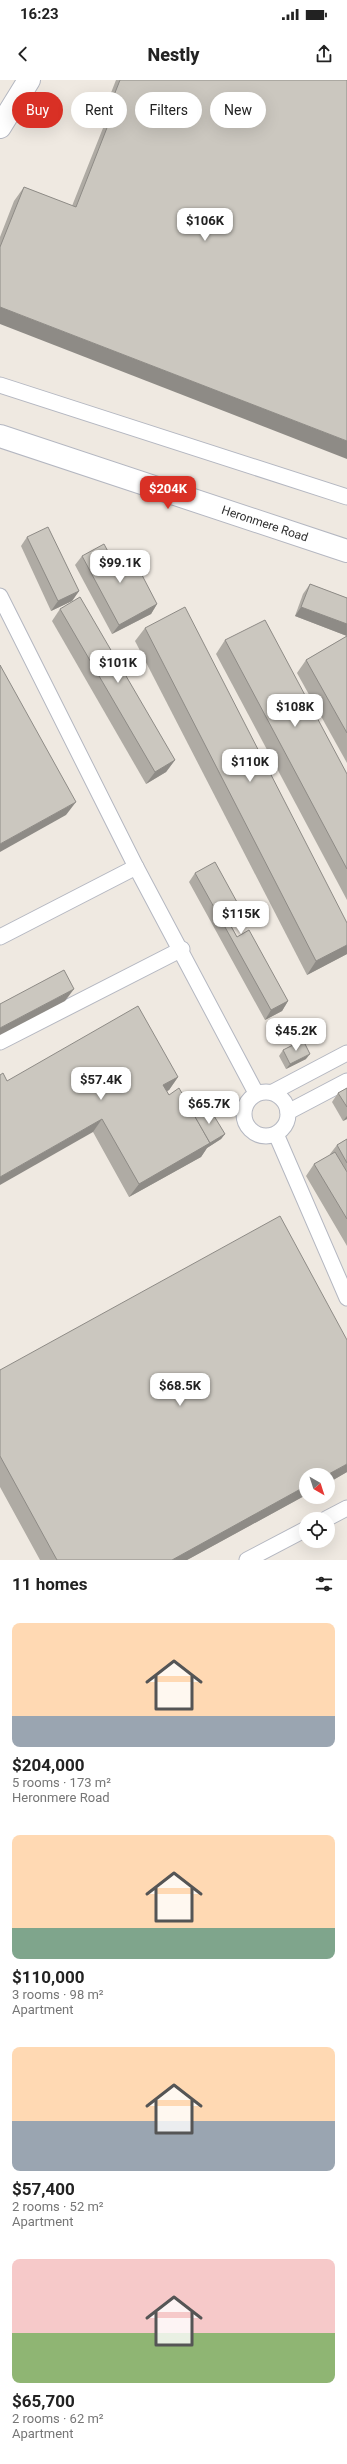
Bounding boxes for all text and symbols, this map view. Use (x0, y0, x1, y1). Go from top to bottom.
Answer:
text: 16:23 (20, 5, 59, 23)
icon: back (12, 43, 34, 65)
icon: share (313, 43, 335, 65)
text: Nestly (148, 44, 199, 65)
chip: Buy (12, 92, 63, 128)
chip: Rent (71, 92, 127, 128)
chip: Filters (135, 92, 202, 128)
chip: New (210, 92, 266, 128)
pin: $106K (177, 208, 233, 242)
text: $106K (186, 213, 224, 228)
pin: $204K (140, 476, 196, 510)
text: $204K (149, 481, 187, 496)
street label: Heronmere Road (220, 503, 310, 545)
pin: $99.1K (87, 550, 153, 584)
text: $99.1K (99, 555, 141, 570)
pin: $101K (90, 650, 146, 684)
text: $101K (99, 655, 137, 670)
pin: $108K (267, 694, 323, 728)
text: $108K (276, 699, 314, 714)
pin: $110K (222, 749, 278, 783)
text: $110K (231, 754, 269, 769)
pin: $115K (213, 901, 269, 935)
text: $115K (222, 906, 260, 921)
pin: $45.2K (263, 1018, 329, 1052)
text: $45.2K (275, 1023, 317, 1038)
pin: $57.4K (68, 1067, 134, 1101)
text: $57.4K (80, 1072, 122, 1087)
pin: $65.7K (176, 1091, 242, 1125)
text: $65.7K (188, 1096, 230, 1111)
pin: $68.5K (147, 1373, 213, 1407)
text: $68.5K (159, 1378, 201, 1393)
north arrow (299, 1468, 335, 1504)
map controls (299, 1468, 335, 1548)
button: locate (299, 1512, 335, 1548)
icon: filters (313, 1573, 335, 1595)
text: 11 homes (12, 1574, 88, 1594)
icon: home (138, 1649, 210, 1721)
text: $204,000 (12, 1755, 84, 1775)
text: 5 rooms · 173 m² (12, 1775, 111, 1790)
text: Heronmere Road (12, 1790, 110, 1805)
icon: home (138, 1861, 210, 1933)
text: $110,000 (12, 1967, 84, 1987)
text: 3 rooms · 98 m² (12, 1987, 104, 2002)
text: Apartment (12, 2002, 74, 2017)
icon: home (138, 2073, 210, 2145)
text: $57,400 (12, 2179, 75, 2199)
text: 2 rooms · 52 m² (12, 2199, 104, 2214)
text: Apartment (12, 2214, 74, 2229)
icon: home (138, 2285, 210, 2357)
text: $65,700 (12, 2391, 75, 2411)
text: 2 rooms · 62 m² (12, 2411, 104, 2426)
text: Apartment (12, 2426, 74, 2441)

